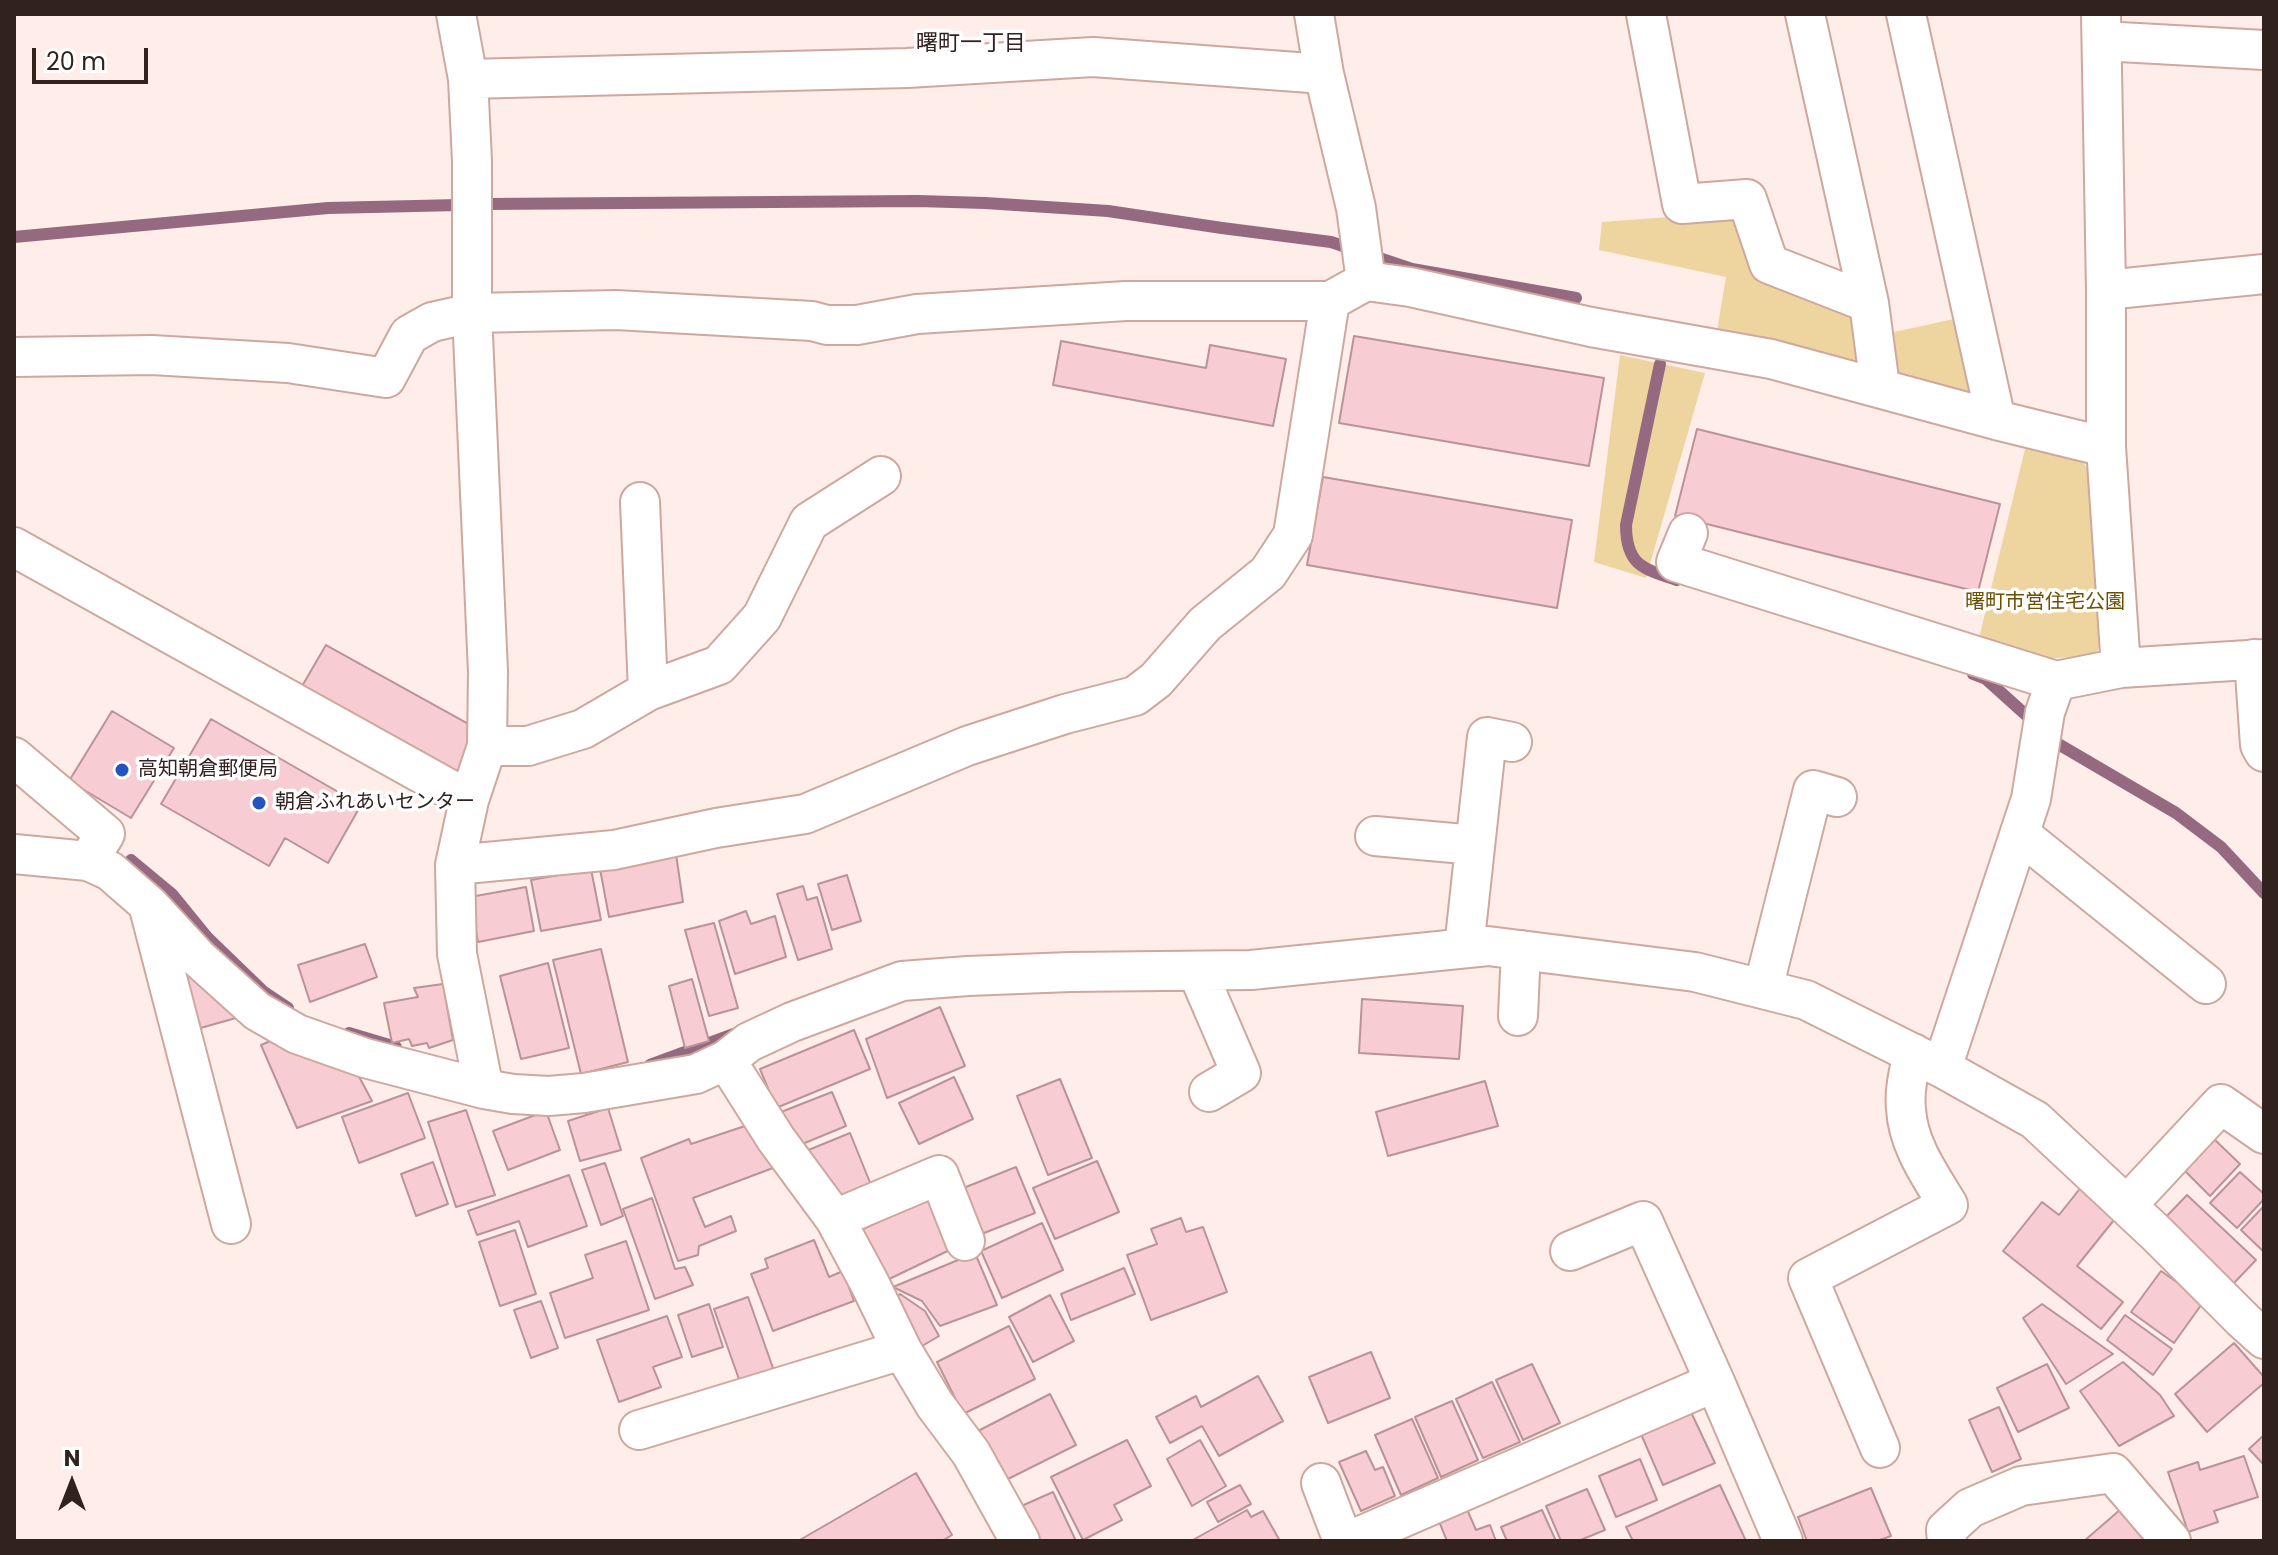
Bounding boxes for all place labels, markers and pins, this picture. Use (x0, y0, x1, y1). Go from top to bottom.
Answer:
place label: 高知朝倉郵便局 (138, 758, 278, 782)
marker: 高知朝倉郵便局 (113, 761, 131, 779)
place label: 朝倉ふれあいセンター (275, 791, 475, 815)
marker: 朝倉ふれあいセンター (250, 794, 268, 812)

